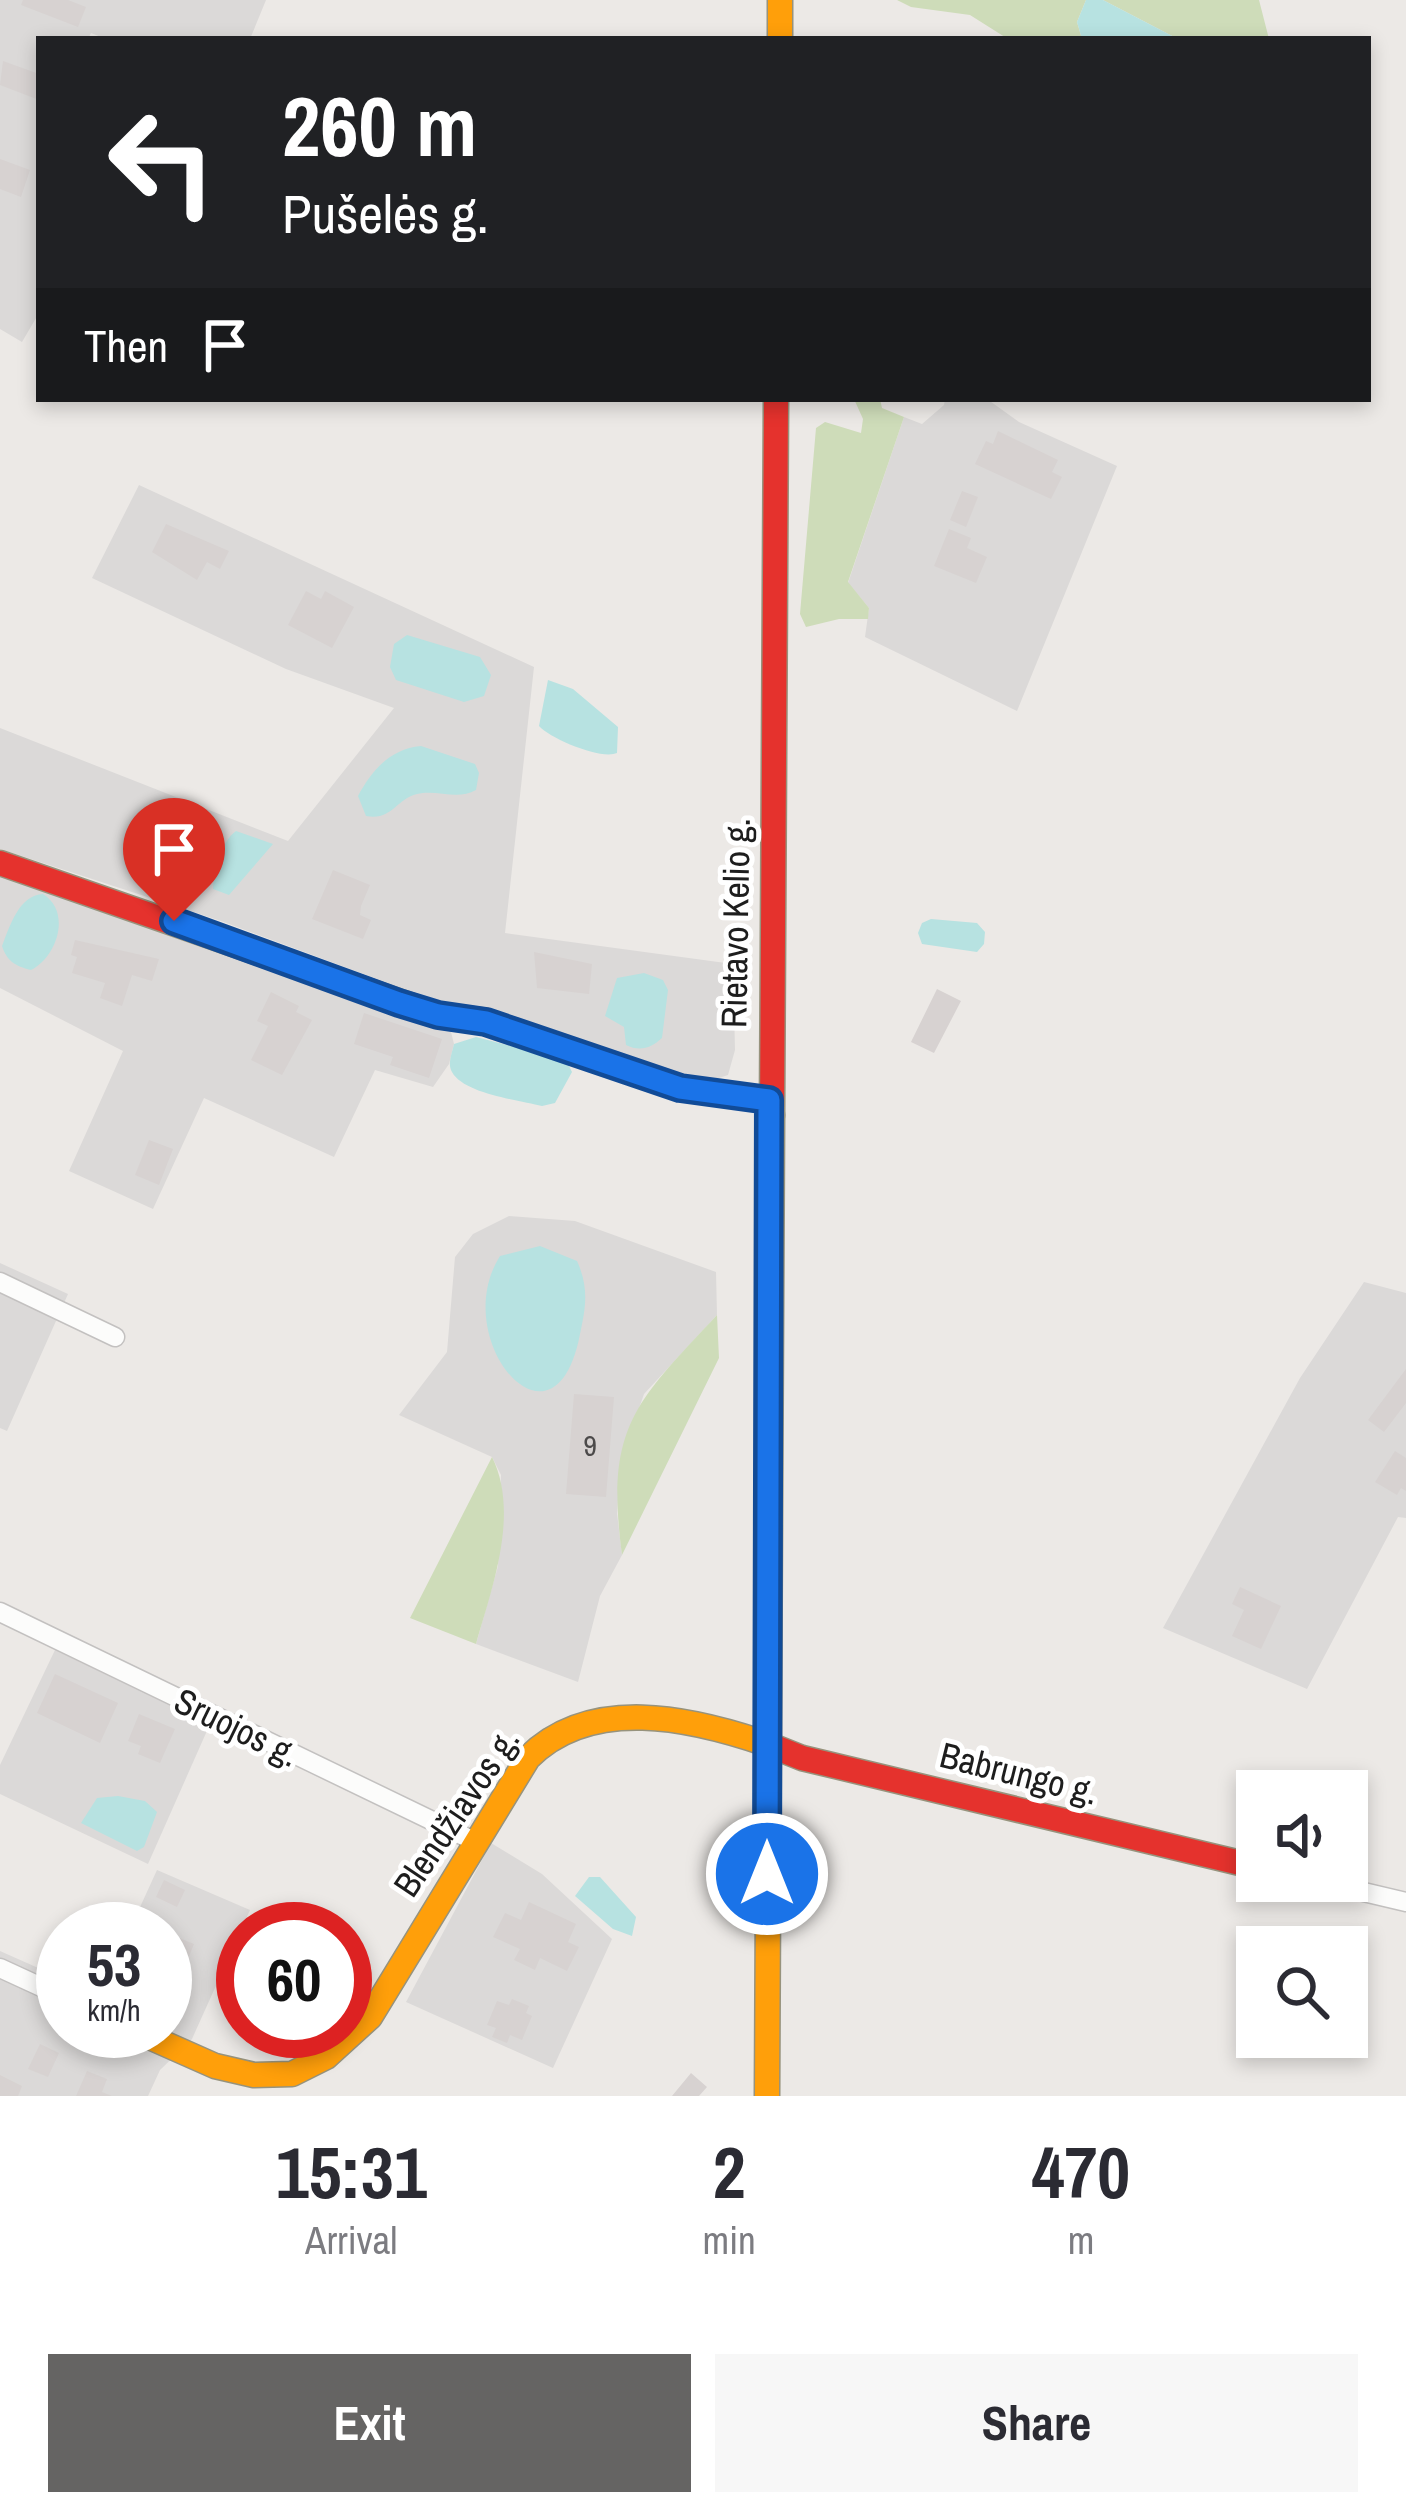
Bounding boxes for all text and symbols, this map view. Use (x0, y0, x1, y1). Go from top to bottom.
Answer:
text: 260 m (282, 69, 477, 182)
icon: left (84, 84, 240, 240)
text: Pušelės g. (282, 177, 489, 250)
icon: arrive (192, 312, 258, 378)
text: Then (84, 315, 168, 376)
pin (123, 798, 225, 921)
icon: arrive (141, 816, 207, 882)
street label: Rietavo Kelio g. (709, 818, 761, 1028)
house number: 9 (583, 1425, 597, 1465)
street label: Sruojos g. (167, 1676, 307, 1778)
street label: Blendžiavos g. (382, 1718, 530, 1906)
street label: Babrungo g. (935, 1730, 1103, 1816)
map controls (1236, 1770, 1368, 2058)
button: sound (1236, 1770, 1368, 1902)
position arrow (704, 1811, 830, 1937)
speed limit sign: 60 (216, 1902, 372, 2058)
text: 53 (87, 1924, 141, 2005)
button: search (1236, 1926, 1368, 2058)
text: km/h (87, 1990, 141, 2030)
text: 15:31 (276, 2123, 427, 2220)
text: 2 (713, 2123, 746, 2220)
text: 470 (1032, 2123, 1130, 2220)
text: Arrival (305, 2214, 397, 2266)
text: min (703, 2214, 756, 2266)
text: m (1068, 2214, 1094, 2266)
button: Exit (48, 2354, 691, 2492)
button: Share (715, 2354, 1358, 2492)

